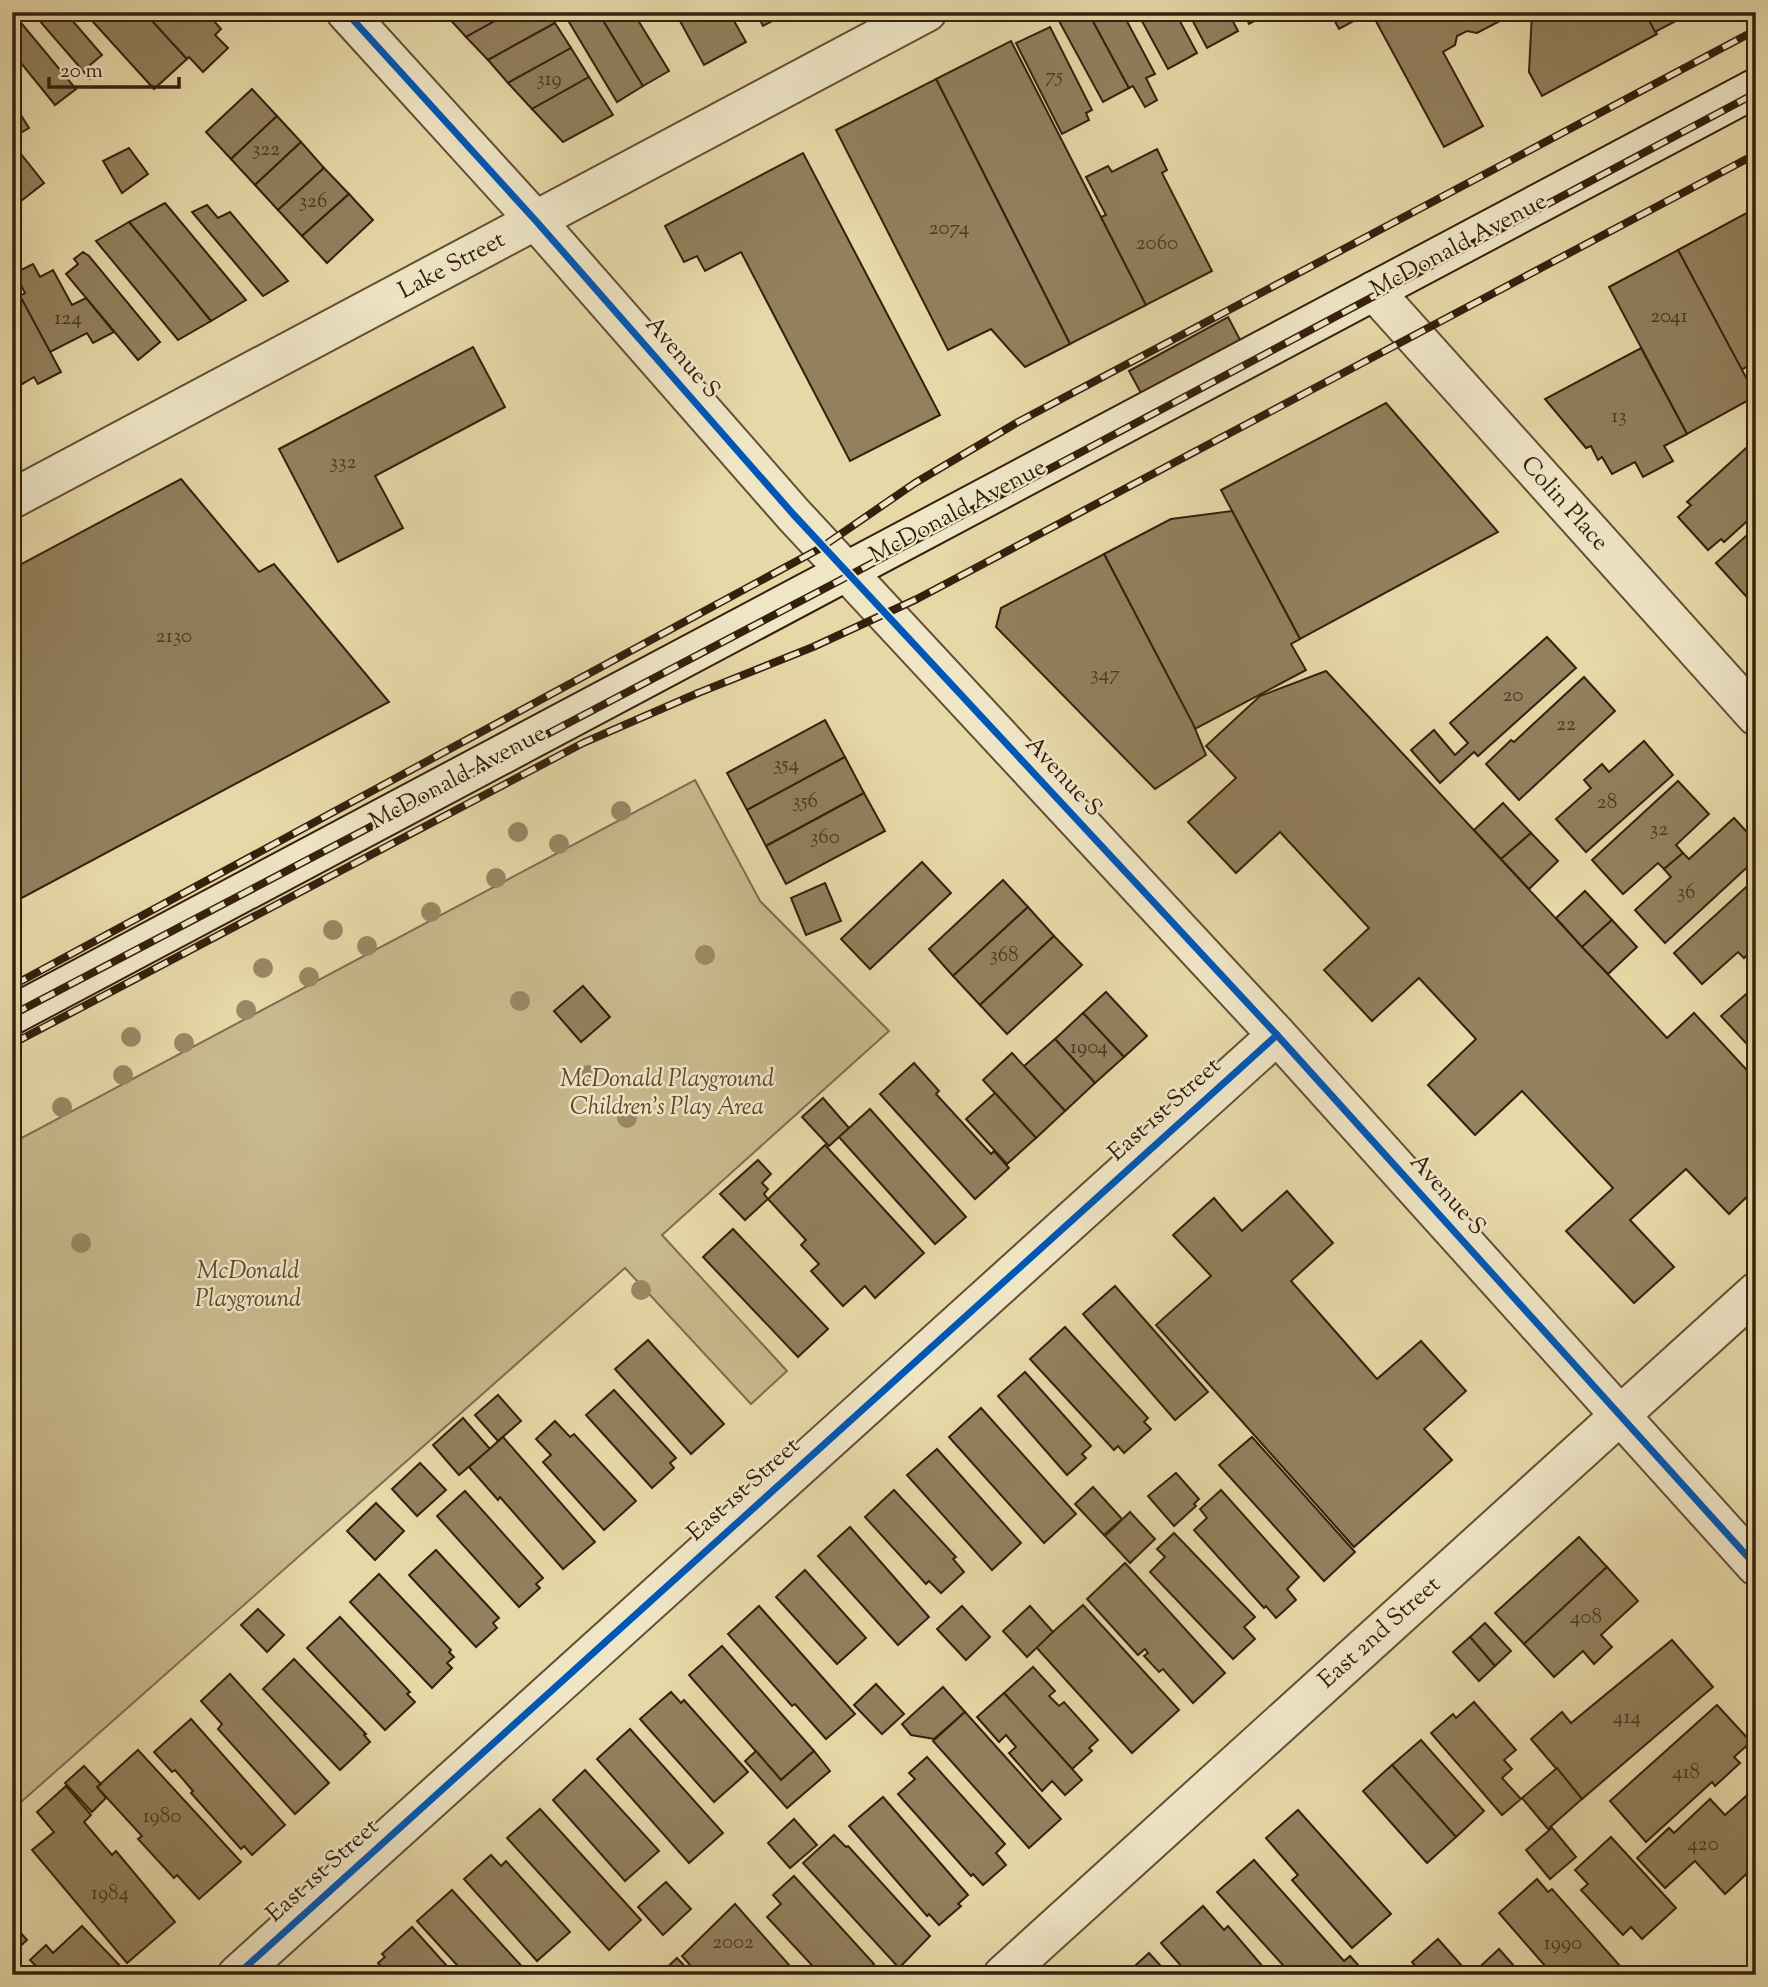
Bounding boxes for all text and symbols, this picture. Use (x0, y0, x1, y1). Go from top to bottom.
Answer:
scale bar (49, 46, 178, 90)
text: 20 m (60, 57, 103, 87)
house number: 75 (1045, 62, 1063, 92)
house number: 319 (536, 65, 562, 95)
house number: 322 (252, 135, 280, 165)
street label: McDonald Avenue (1365, 185, 1553, 307)
house number: 326 (299, 187, 327, 217)
house number: 2074 (929, 214, 969, 244)
street label: Lake Street (393, 224, 511, 308)
house number: 2060 (1136, 229, 1178, 259)
house number: 2041 (1650, 302, 1688, 332)
house number: 124 (54, 304, 82, 334)
street label: Avenue S (636, 309, 728, 407)
house number: 13 (1611, 402, 1627, 432)
house number: 332 (330, 448, 357, 478)
street label: Colin Place (1512, 449, 1616, 559)
street label: McDonald Avenue (864, 451, 1052, 573)
house number: 2130 (156, 622, 192, 652)
house number: 347 (1090, 660, 1120, 690)
house number: 20 (1503, 681, 1523, 711)
house number: 22 (1556, 710, 1576, 740)
street label: McDonald Avenue (364, 717, 552, 839)
street label: Avenue S (1017, 729, 1109, 825)
house number: 354 (773, 750, 799, 780)
house number: 356 (792, 787, 818, 817)
house number: 28 (1597, 788, 1617, 818)
house number: 32 (1650, 815, 1668, 845)
house number: 360 (810, 823, 840, 853)
house number: 36 (1677, 878, 1695, 908)
house number: 368 (989, 941, 1019, 971)
house number: 1904 (1070, 1033, 1108, 1063)
street label: East 1st Street (1101, 1050, 1229, 1170)
park label: McDonald Playground Children's Play Area (560, 1063, 774, 1125)
street label: Avenue S (1401, 1147, 1493, 1243)
park label: McDonald Playground (195, 1255, 301, 1317)
street label: East 1st Street (680, 1430, 808, 1550)
street label: East 2nd Street (1311, 1569, 1449, 1697)
house number: 408 (1570, 1603, 1602, 1633)
house number: 414 (1613, 1703, 1641, 1733)
house number: 418 (1672, 1758, 1700, 1788)
house number: 1980 (143, 1802, 181, 1832)
street label: East 1st Street (259, 1811, 387, 1931)
house number: 420 (1687, 1830, 1719, 1860)
house number: 1984 (91, 1879, 129, 1909)
house number: 2002 (712, 1928, 754, 1958)
house number: 1990 (1544, 1929, 1582, 1959)

